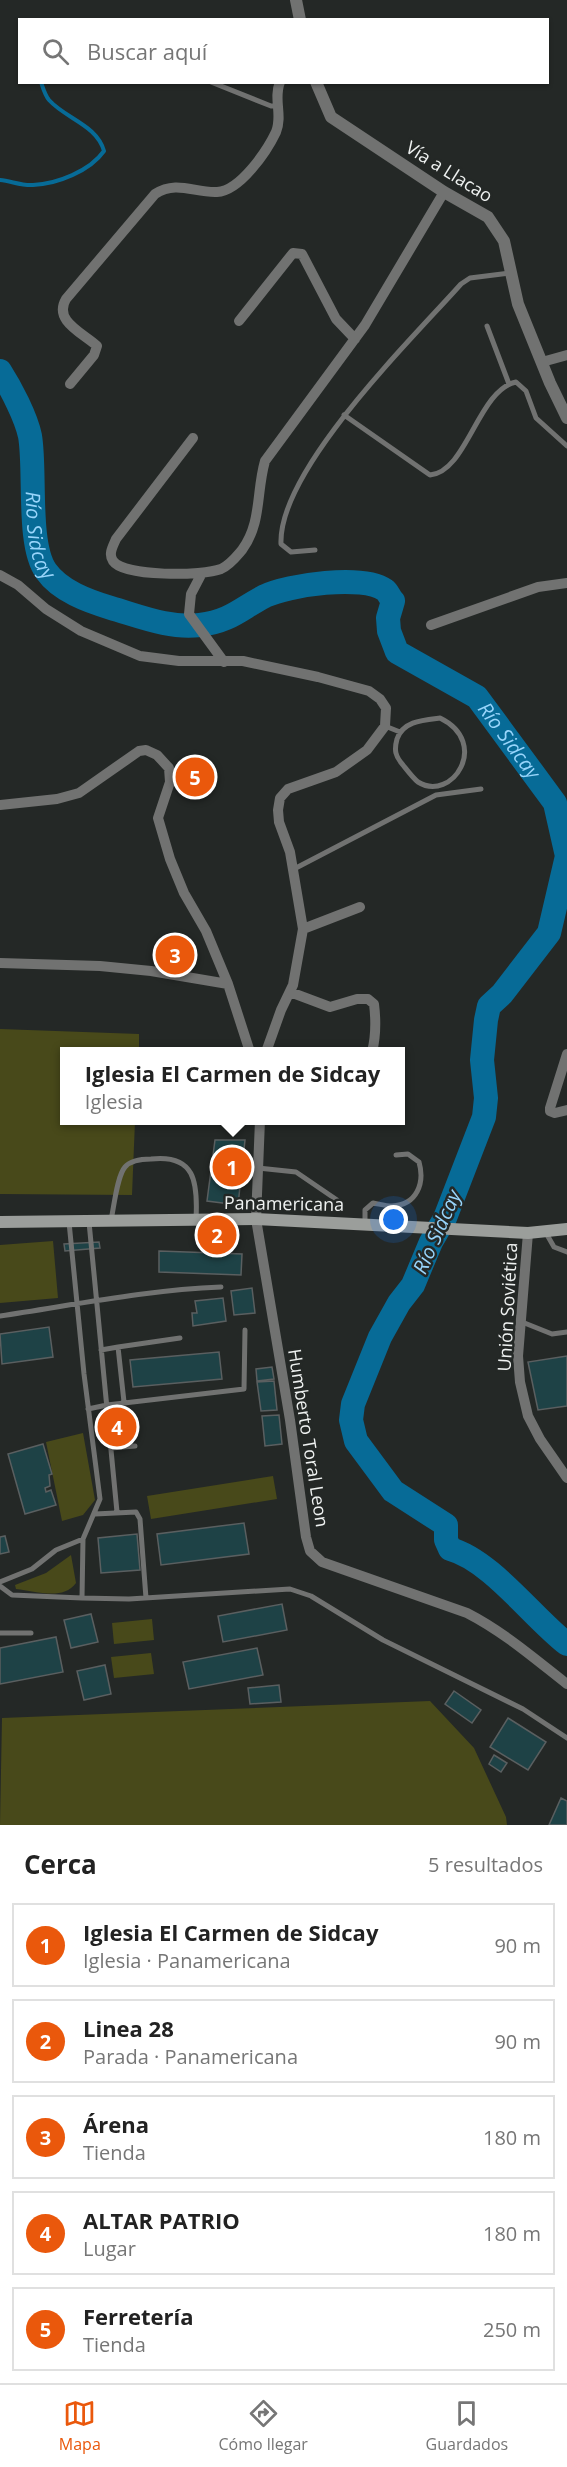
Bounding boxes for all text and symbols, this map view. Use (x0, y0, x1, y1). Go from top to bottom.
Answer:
search box (18, 18, 549, 84)
icon: search (39, 35, 72, 68)
text: Buscar aquí (87, 36, 207, 66)
street label: Vía a Llacao (402, 135, 497, 207)
water label: Río Sidcay (20, 491, 63, 586)
water label: Río Sidcay (472, 696, 548, 786)
pin: 5 (176, 754, 214, 800)
pin: 3 (156, 932, 195, 978)
popup (60, 1047, 405, 1125)
text: Iglesia El Carmen de Sidcay (85, 1058, 380, 1088)
text: Iglesia (85, 1088, 143, 1115)
pin: 1 (212, 1144, 252, 1190)
water label: Río Sidcay (406, 1184, 468, 1278)
street label: Panamericana (224, 1190, 344, 1216)
your location (379, 1205, 408, 1234)
pin: 2 (198, 1212, 236, 1258)
street label: Unión Soviética (492, 1242, 522, 1372)
street label: Humberto Toral Leon (283, 1347, 335, 1529)
pin: 4 (98, 1404, 136, 1450)
text: Cerca (24, 1846, 97, 1882)
text: 5 resultados (428, 1851, 543, 1878)
text: Iglesia El Carmen de Sidcay (83, 1917, 378, 1947)
text: 1 (40, 1932, 51, 1959)
text: 90 m (494, 1932, 541, 1959)
text: Iglesia · Panamericana (83, 1947, 291, 1974)
text: Linea 28 (83, 2013, 174, 2043)
text: 2 (40, 2028, 51, 2055)
text: 90 m (494, 2028, 541, 2055)
text: Parada · Panamericana (83, 2043, 298, 2070)
text: Árena (83, 2109, 149, 2139)
text: 3 (40, 2124, 51, 2151)
text: 180 m (483, 2124, 541, 2151)
text: Tienda (83, 2139, 146, 2166)
text: ALTAR PATRIO (83, 2205, 240, 2235)
text: 4 (40, 2220, 51, 2247)
text: 180 m (483, 2220, 541, 2247)
text: Lugar (83, 2235, 136, 2262)
text: Ferretería (83, 2301, 194, 2331)
text: 5 (40, 2316, 51, 2343)
text: 250 m (483, 2316, 541, 2343)
text: Tienda (83, 2331, 146, 2358)
tab: Mapa (59, 2397, 101, 2455)
tab: Cómo llegar (218, 2397, 308, 2455)
tab: Guardados (426, 2397, 508, 2455)

